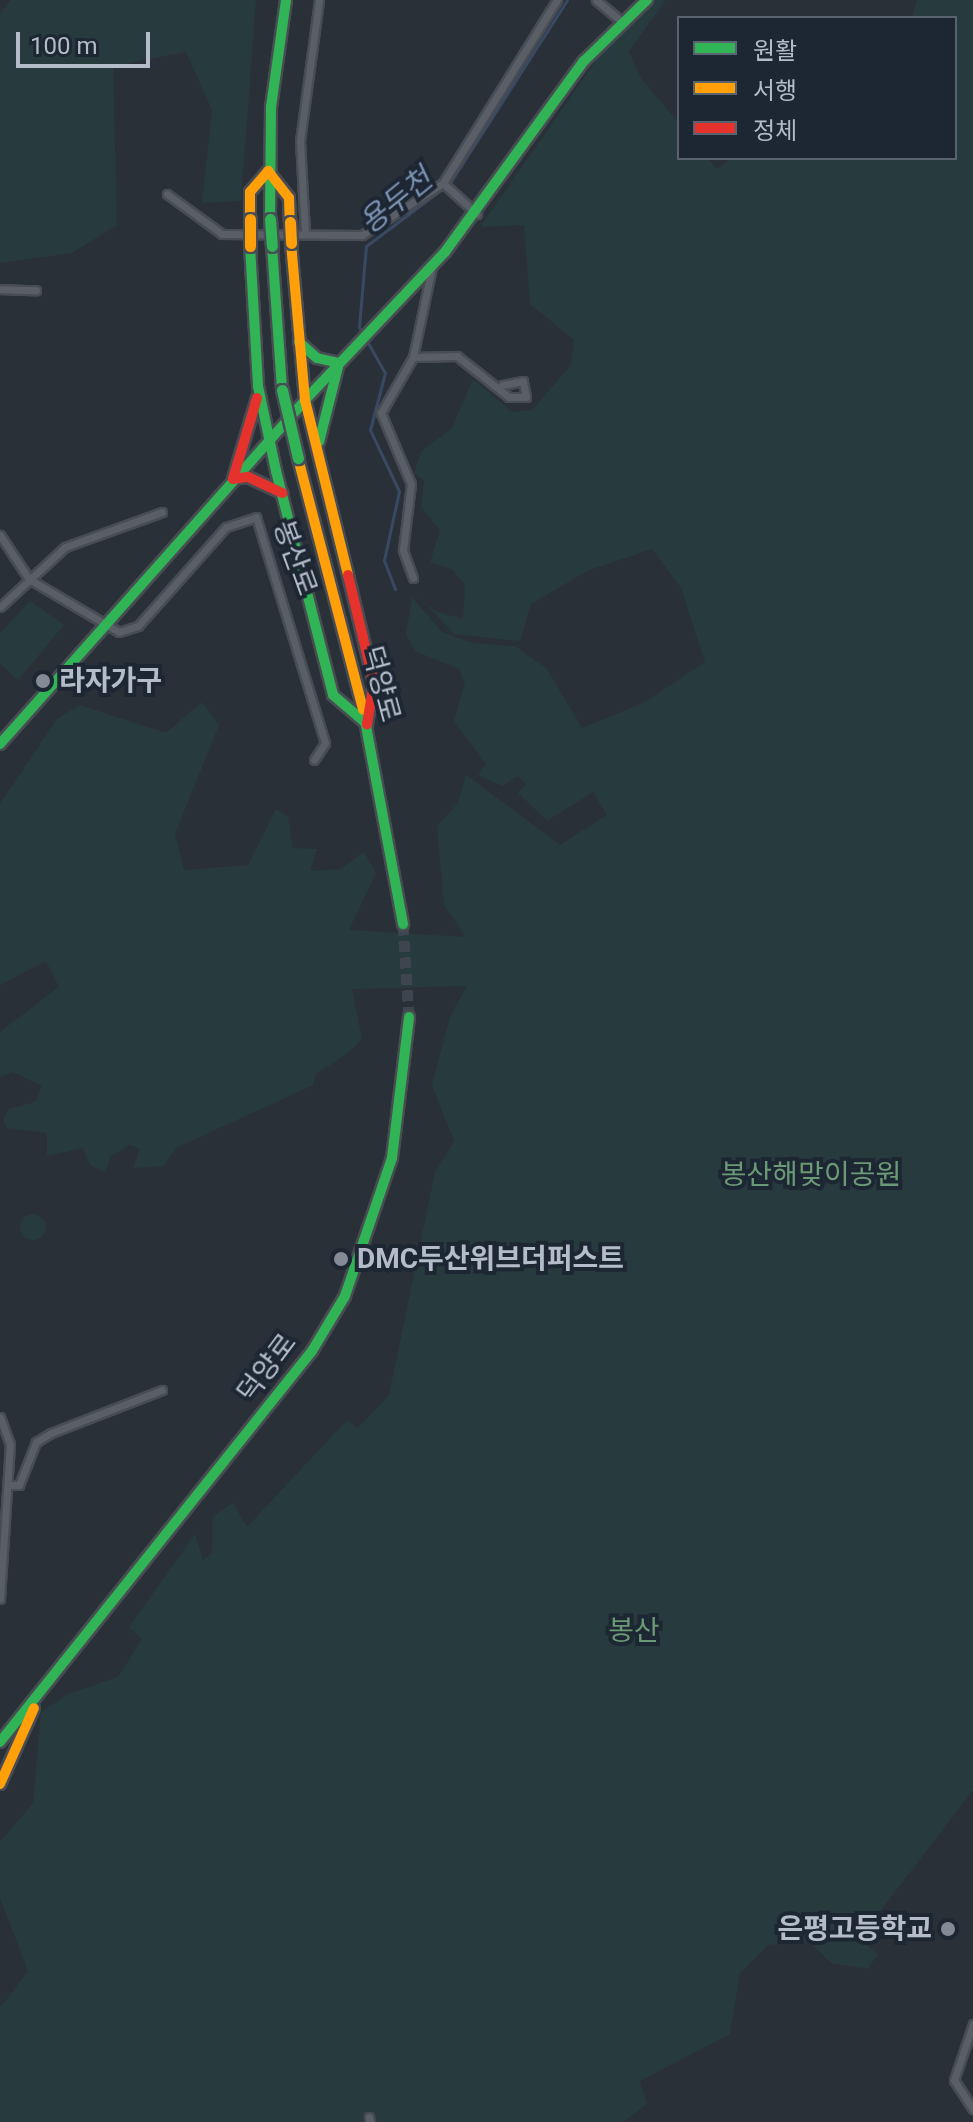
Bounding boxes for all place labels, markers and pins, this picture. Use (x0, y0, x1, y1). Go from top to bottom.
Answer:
place label: 라자가구 (59, 664, 162, 698)
marker: 라자가구 (34, 672, 52, 690)
place label: DMC두산위브더퍼스트 (357, 1242, 624, 1276)
marker: DMC두산위브더퍼스트 (332, 1250, 350, 1268)
place label: 은평고등학교 (777, 1912, 932, 1946)
marker: 은평고등학교 (939, 1920, 957, 1938)

